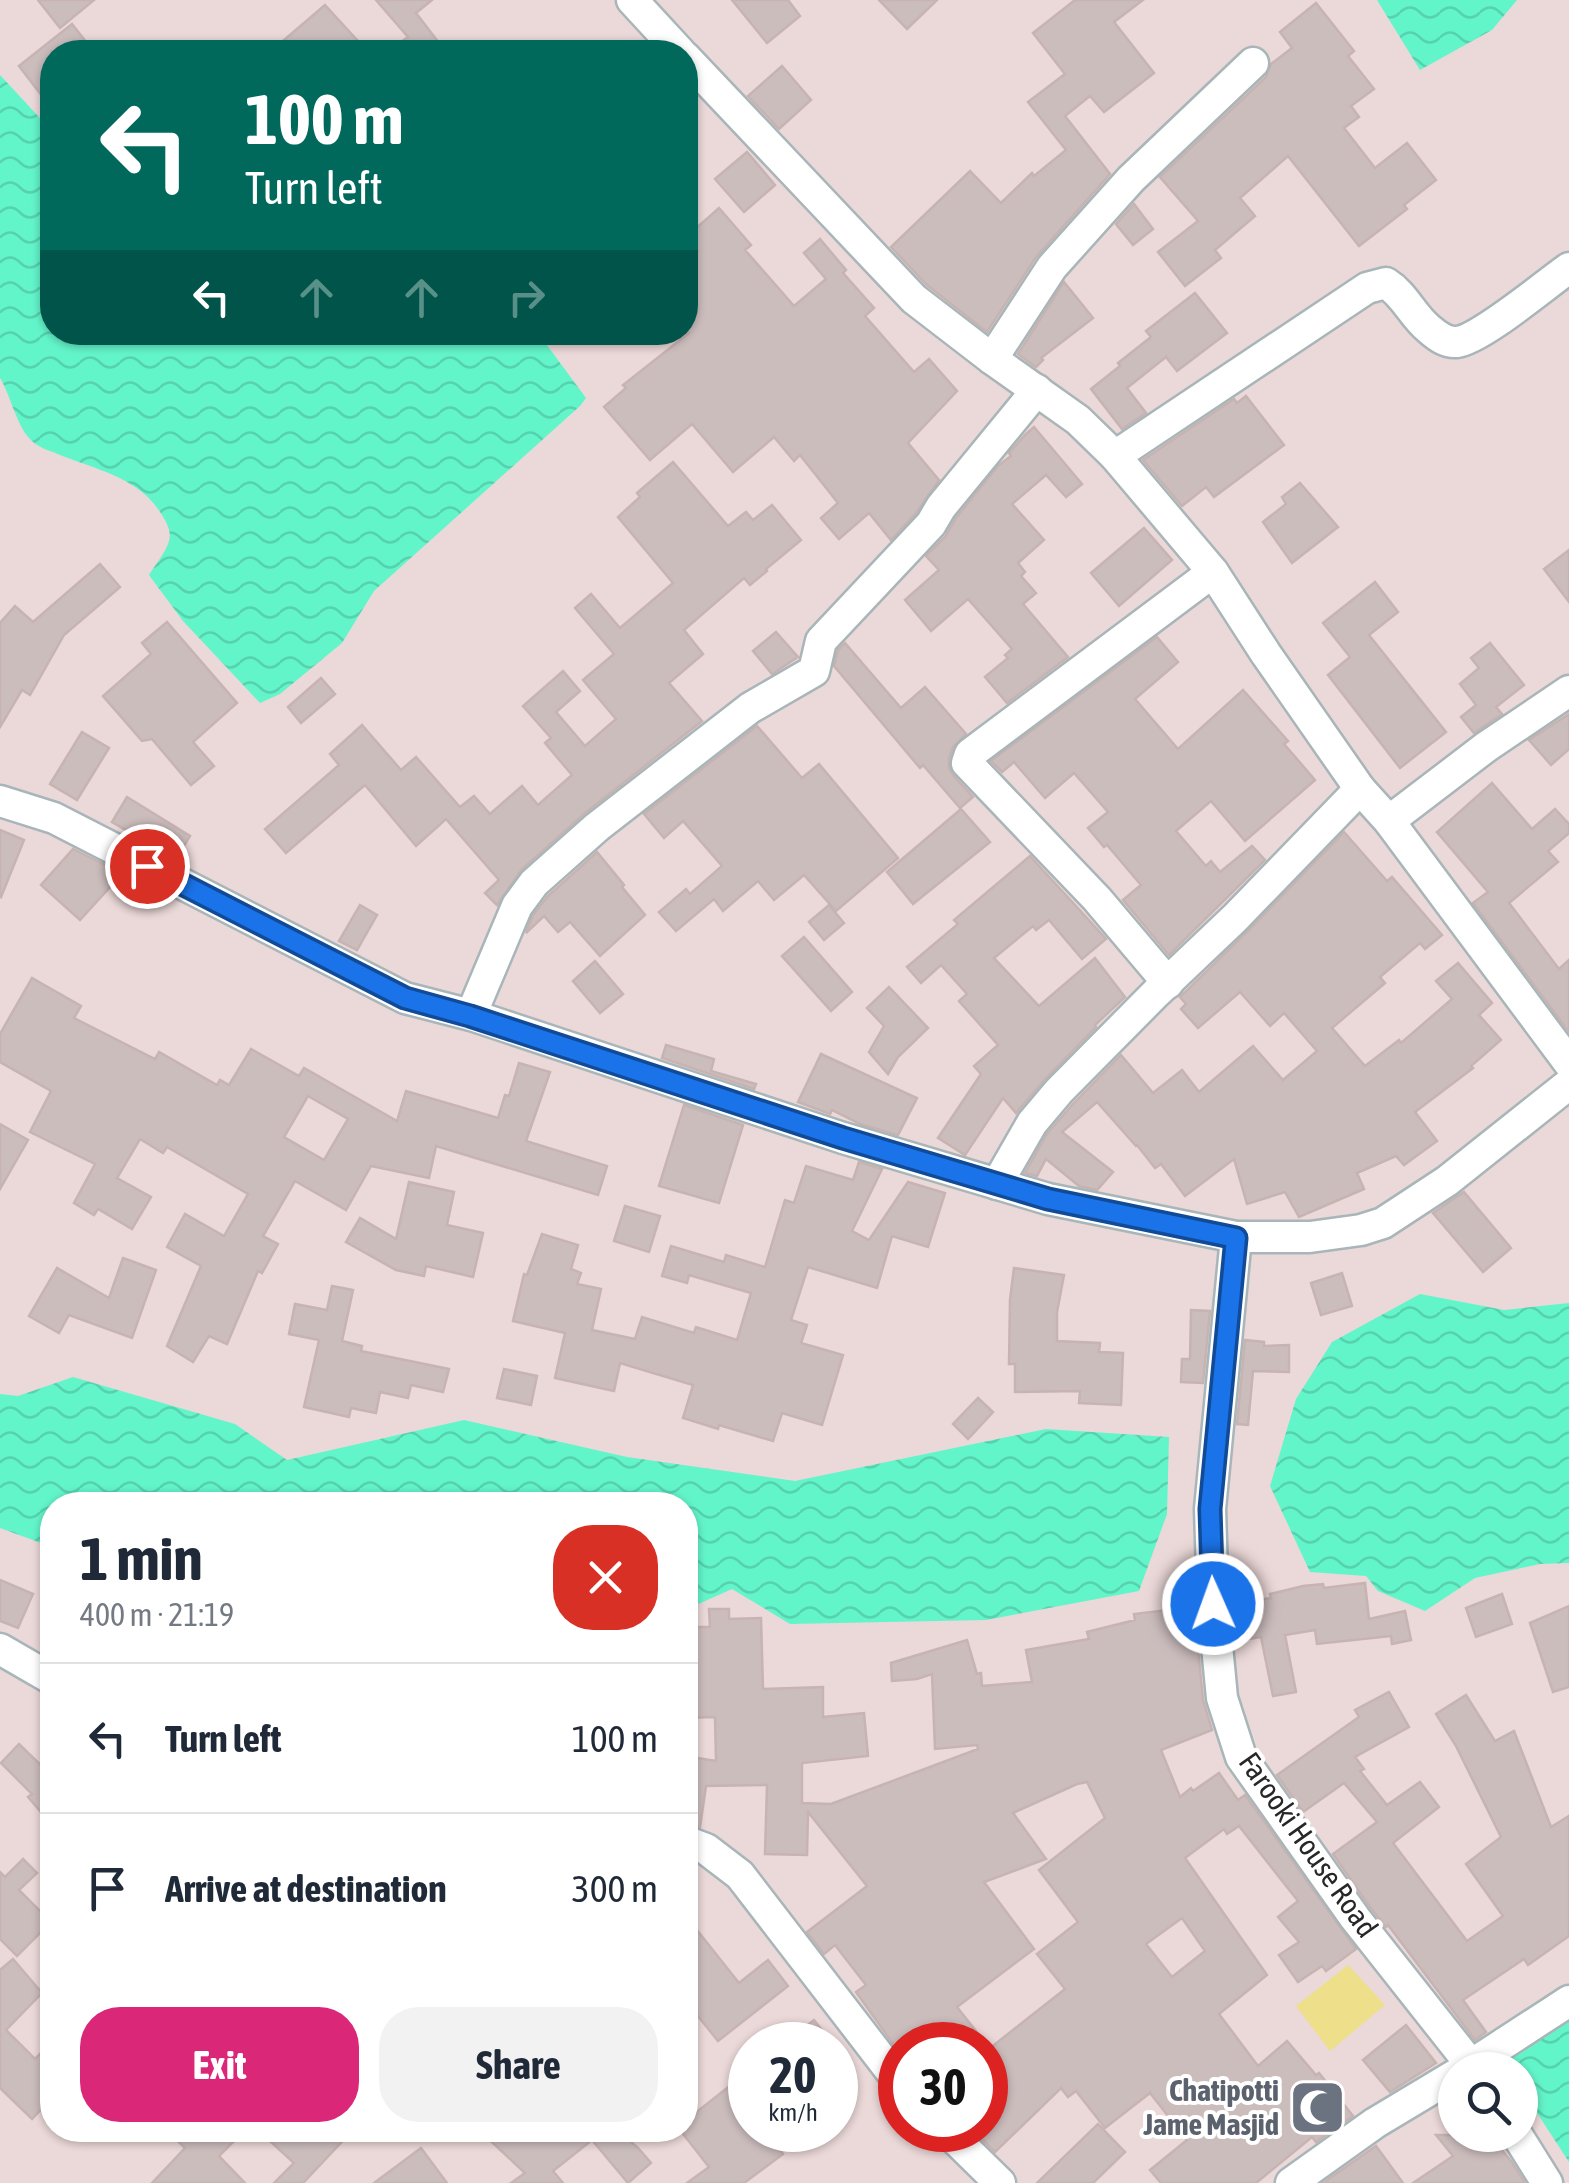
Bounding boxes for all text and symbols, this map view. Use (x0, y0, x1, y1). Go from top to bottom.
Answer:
text: 100 m (245, 79, 404, 159)
icon: left (80, 80, 210, 210)
text: Turn left (245, 162, 383, 214)
icon: left (184, 270, 239, 325)
icon: ahead (289, 270, 344, 325)
icon: ahead (394, 270, 449, 325)
icon: right (499, 270, 554, 325)
pin (105, 824, 190, 909)
icon: arrive (120, 839, 175, 894)
text: 1 min (80, 1524, 203, 1593)
button: close (553, 1525, 658, 1630)
position arrow (1161, 1552, 1265, 1656)
text: 400 m · 21:19 (80, 1596, 234, 1633)
icon: left (80, 1711, 135, 1766)
text: Turn left (165, 1717, 281, 1760)
text: 100 m (572, 1717, 658, 1760)
street label: Farooki House Road (1233, 1746, 1385, 1943)
icon: arrive (80, 1861, 135, 1916)
text: Arrive at destination (165, 1867, 447, 1910)
text: 300 m (572, 1867, 658, 1910)
button: Exit (80, 2007, 359, 2122)
button: Share (379, 2007, 658, 2122)
speed limit sign: 30 (878, 2022, 1008, 2152)
text: 20 (769, 2046, 816, 2104)
map controls (1438, 2052, 1538, 2152)
button: search (1438, 2052, 1538, 2152)
place label: Chatipotti Jame Masjid (1142, 2073, 1279, 2141)
mosque icon: Chatipotti Jame Masjid (1288, 2078, 1348, 2138)
text: km/h (768, 2098, 818, 2126)

